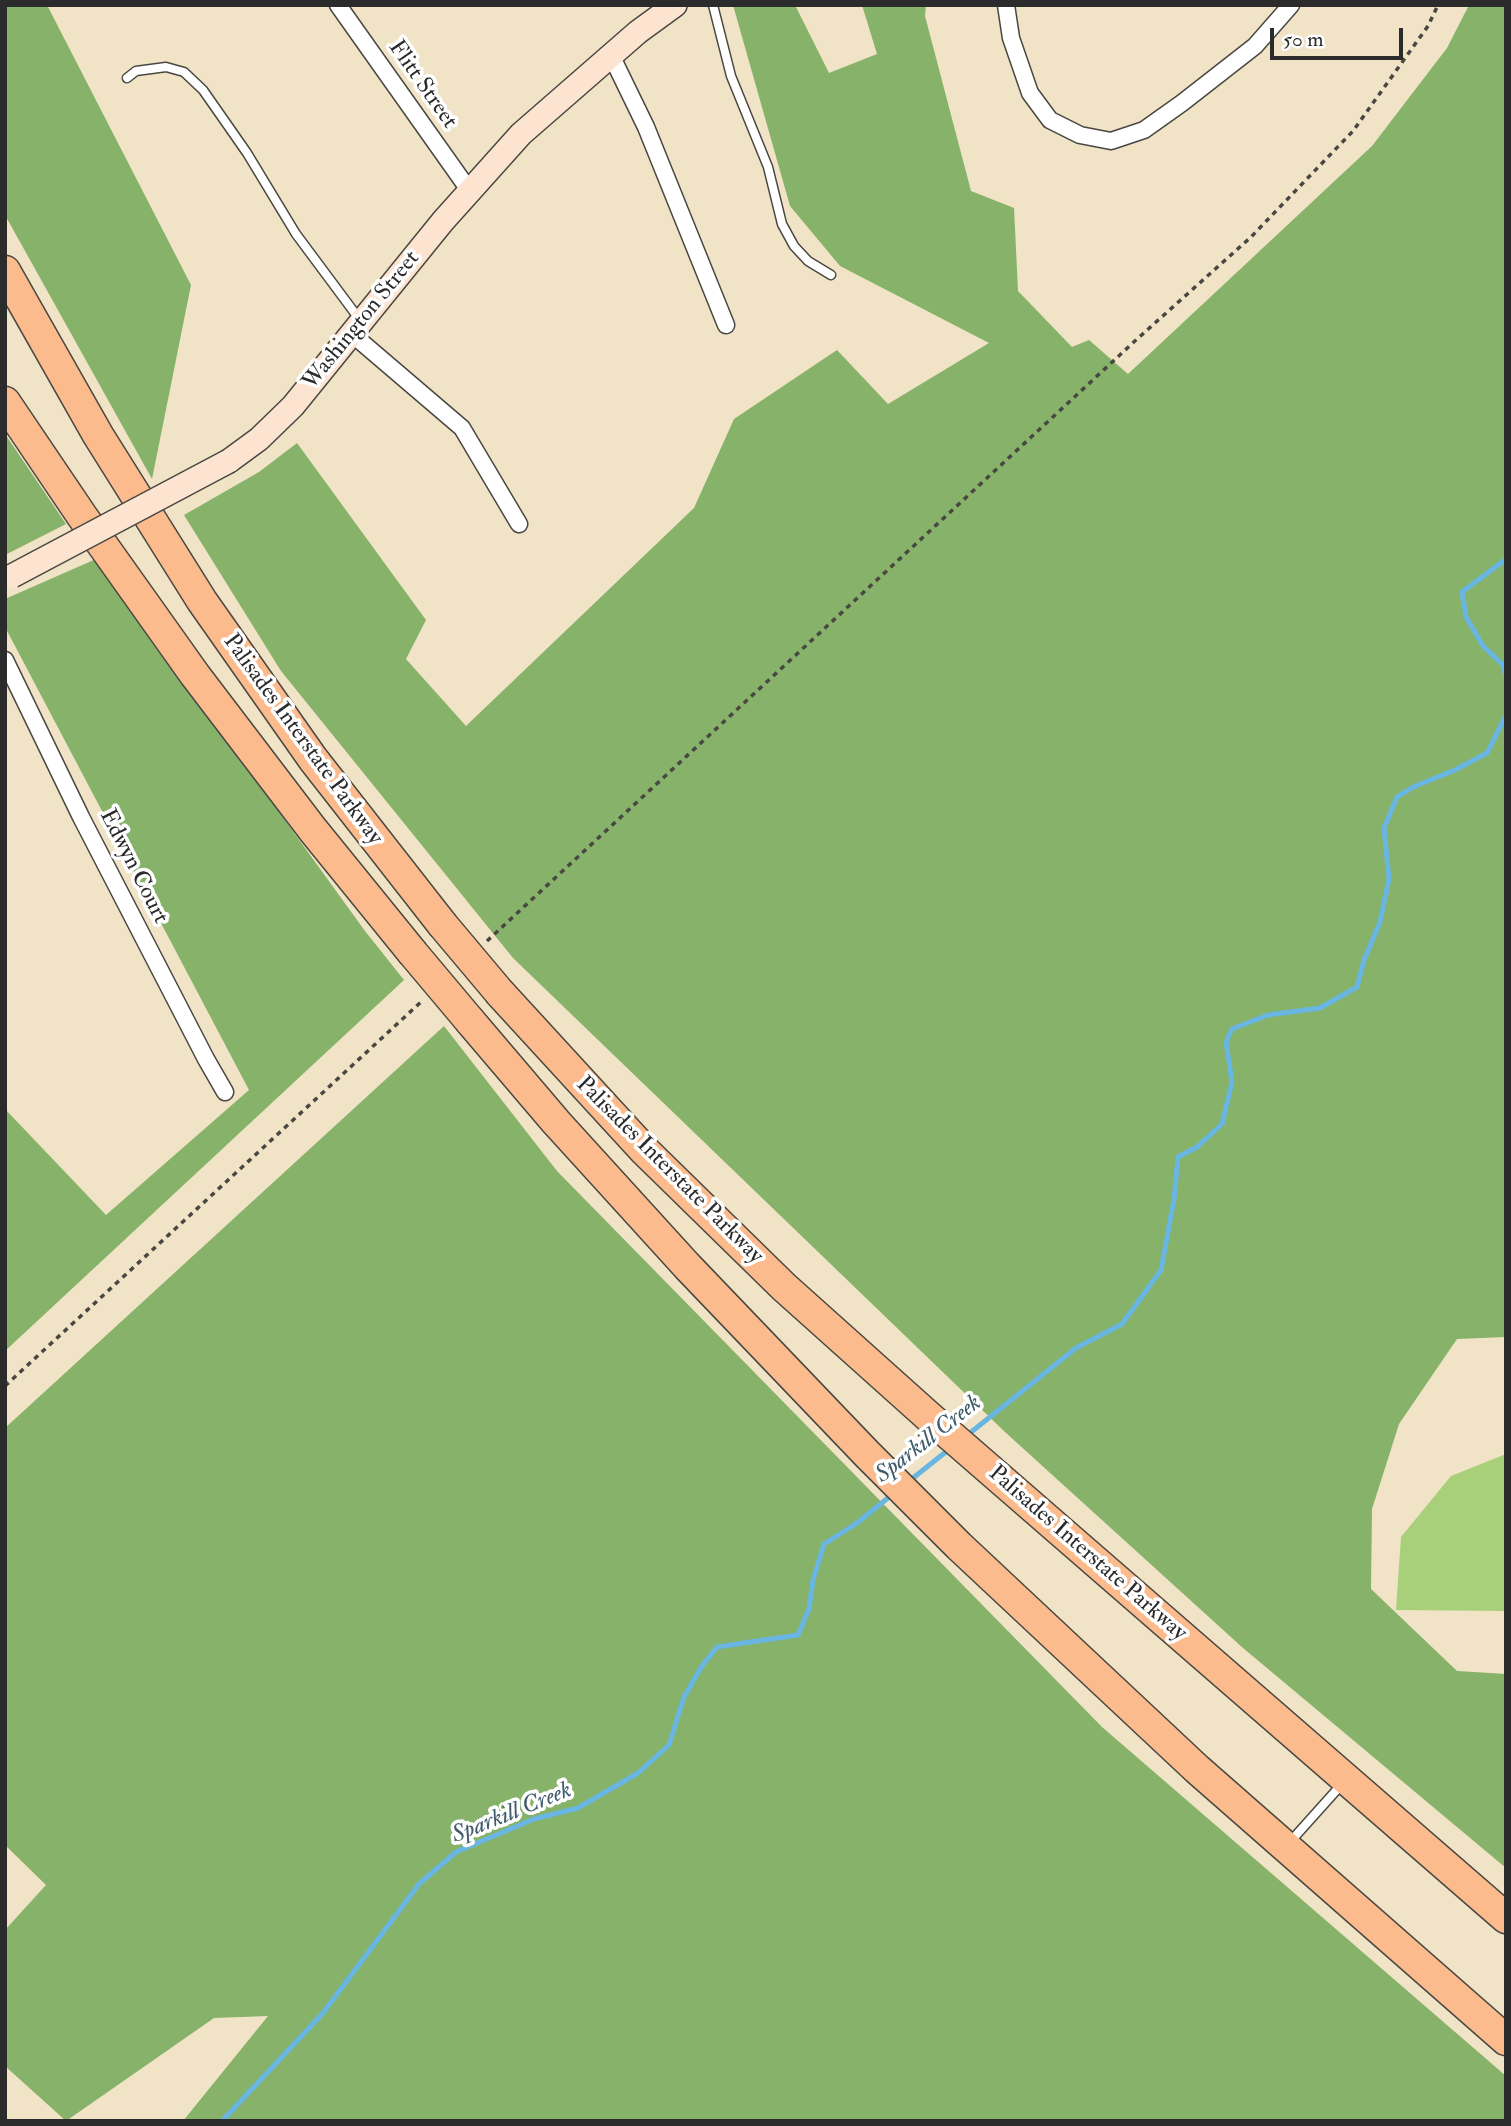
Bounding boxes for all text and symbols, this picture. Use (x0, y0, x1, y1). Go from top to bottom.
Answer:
scale bar (1273, 14, 1406, 58)
text: 50 m (1283, 26, 1324, 53)
street label: Flitt Street (382, 36, 462, 134)
street label: Washington Street (298, 246, 426, 396)
street label: Palisades Interstate Parkway (216, 629, 388, 851)
street label: Edwyn Court (92, 805, 174, 929)
street label: Palisades Interstate Parkway (569, 1071, 769, 1271)
water label: Sparkill Creek (870, 1390, 988, 1490)
street label: Palisades Interstate Parkway (982, 1460, 1192, 1648)
water label: Sparkill Creek (448, 1777, 576, 1851)

